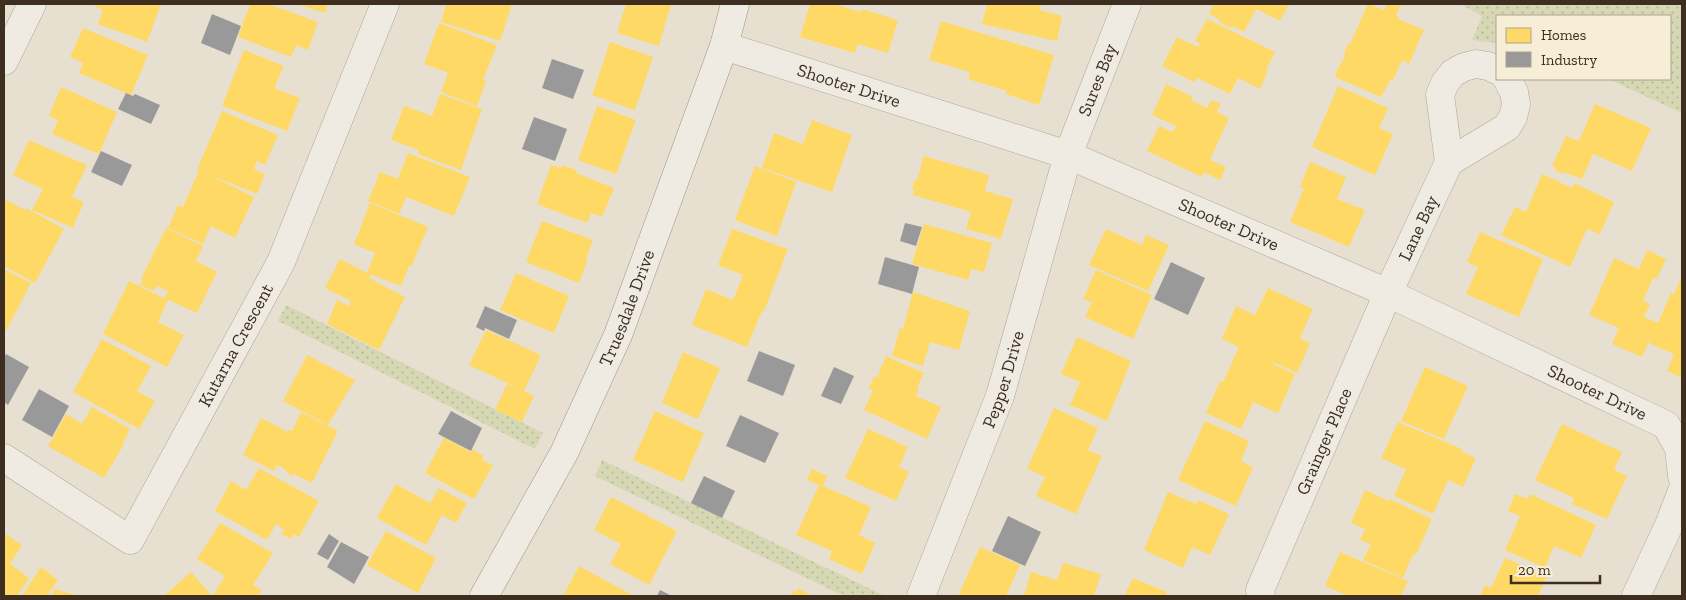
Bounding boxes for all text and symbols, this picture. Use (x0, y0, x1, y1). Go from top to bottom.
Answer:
legend (1496, 15, 1671, 80)
text: Homes (1541, 26, 1586, 44)
street label: Sures Bay (1073, 40, 1122, 119)
text: Industry (1541, 51, 1598, 69)
street label: Shooter Drive (795, 59, 903, 112)
street label: Lane Bay (1393, 191, 1443, 264)
street label: Shooter Drive (1175, 193, 1282, 256)
street label: Truesdale Drive (594, 247, 659, 370)
street label: Kutarna Crescent (193, 280, 278, 411)
street label: Pepper Drive (978, 328, 1029, 431)
street label: Shooter Drive (1544, 359, 1650, 425)
street label: Grainger Place (1291, 384, 1357, 498)
scale bar (1511, 552, 1600, 584)
text: 20 m (1518, 561, 1551, 579)

